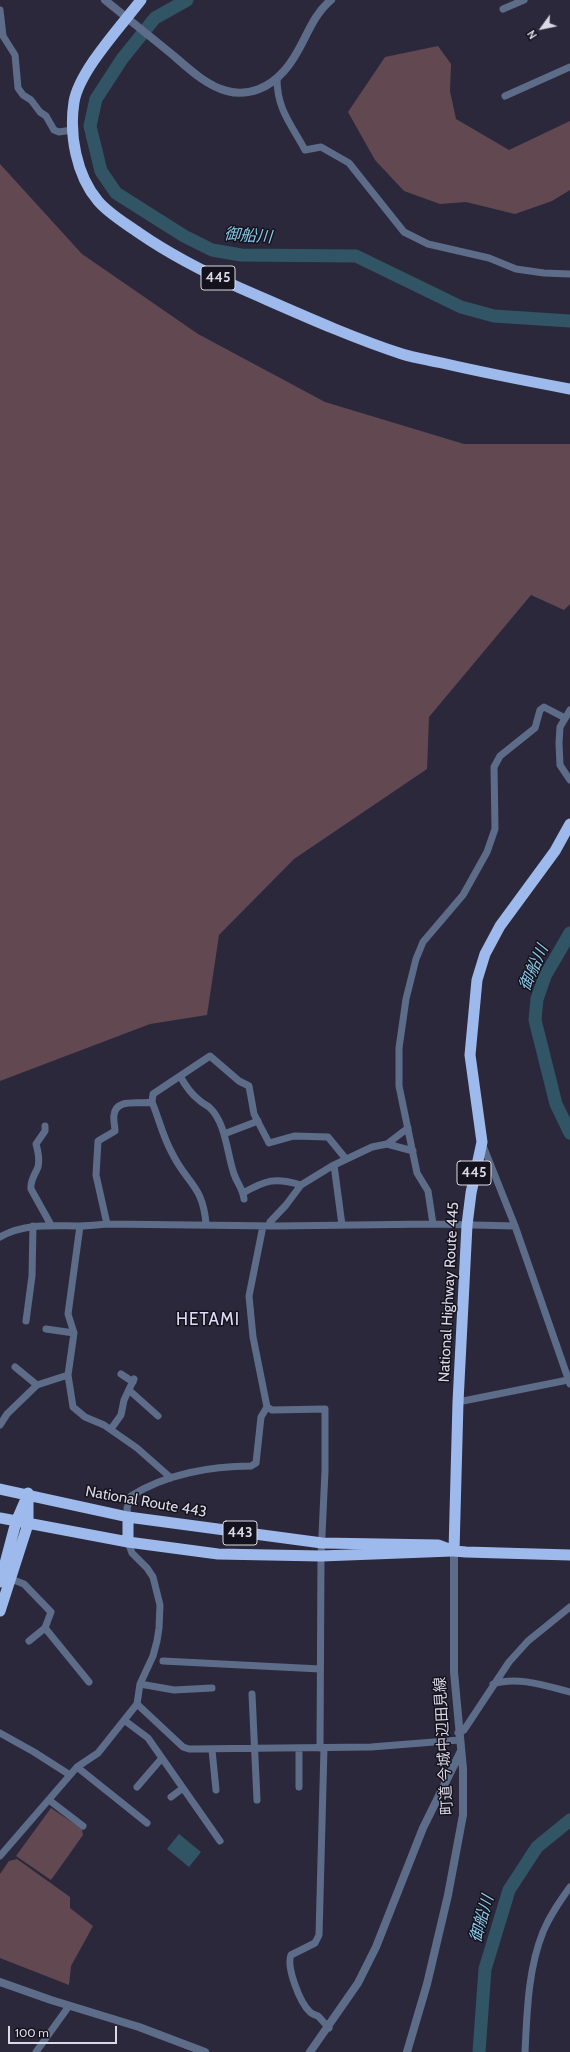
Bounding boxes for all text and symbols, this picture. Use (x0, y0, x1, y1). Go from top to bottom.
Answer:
north arrow (522, 8, 562, 48)
text: N (524, 27, 540, 42)
water label: 御船川 (223, 225, 273, 247)
road number: 445 (201, 266, 235, 290)
water label: 御船川 (515, 942, 553, 994)
road number: 445 (457, 1161, 491, 1185)
street label: National Highway Route 445 (435, 1201, 463, 1383)
district label: HETAMI (176, 1310, 240, 1330)
street label: National Route 443 (84, 1482, 208, 1522)
road number: 443 (223, 1521, 257, 1545)
street label: 町道 今城中辺田見線 (431, 1676, 457, 1816)
water label: 御船川 (466, 1893, 498, 1945)
scale bar (10, 2018, 119, 2044)
text: 100 m (15, 2025, 49, 2040)

